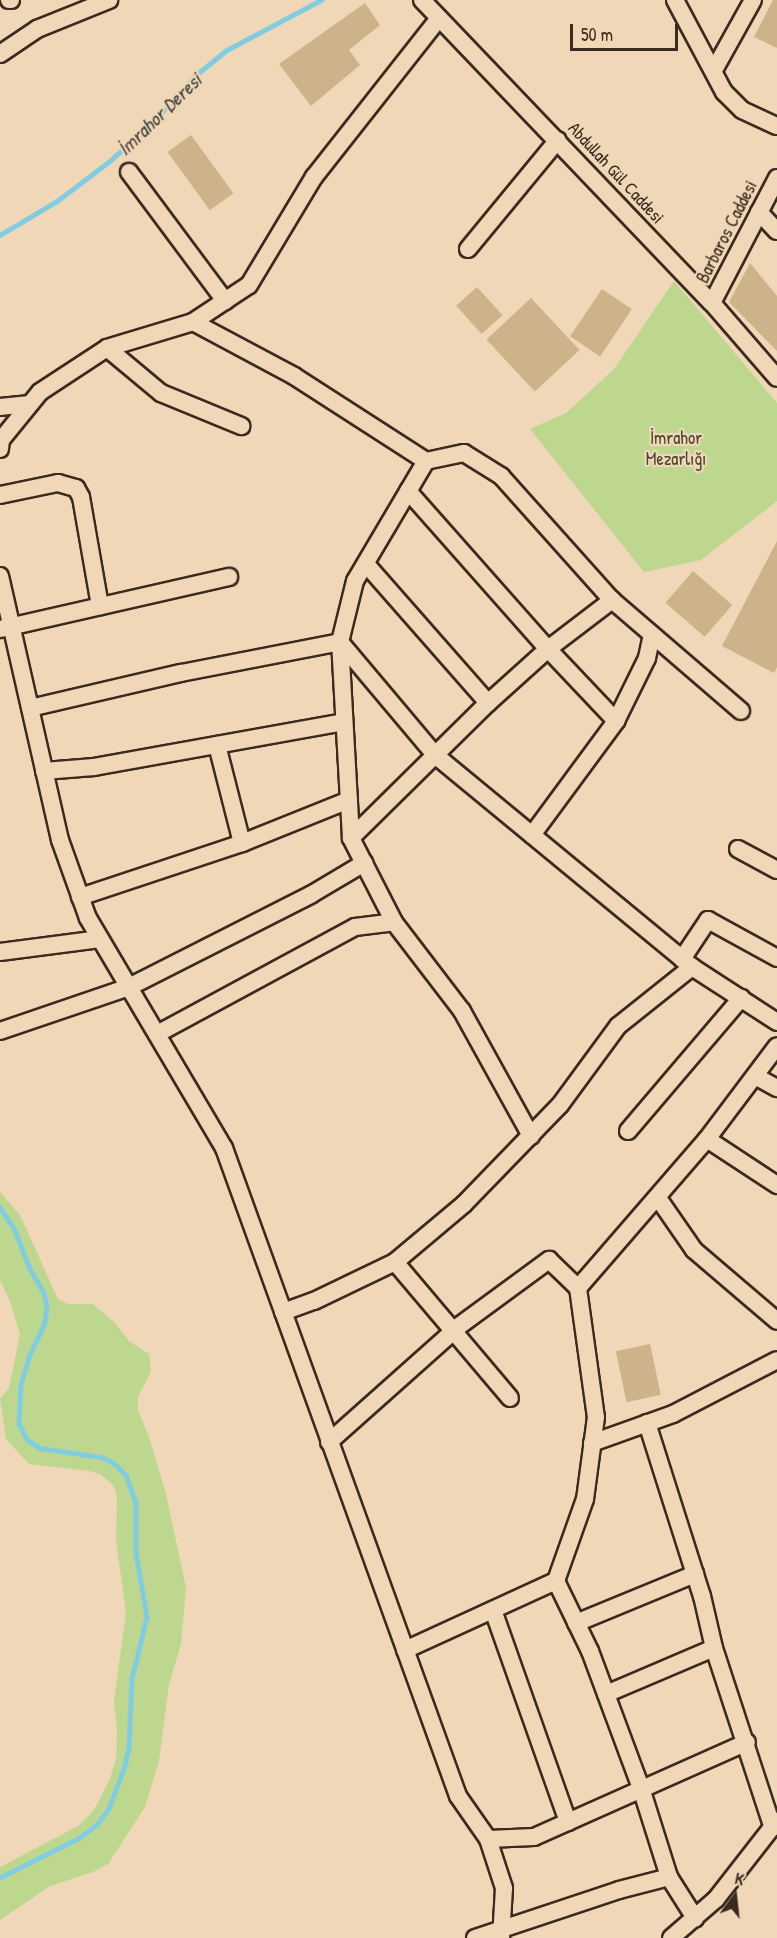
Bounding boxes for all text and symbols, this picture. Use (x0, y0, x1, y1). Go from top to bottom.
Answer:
scale bar (573, 12, 681, 50)
text: 50 m (581, 22, 613, 47)
water label: İmrahor Deresi (112, 68, 206, 160)
street label: Abdullah Gül Caddesi (564, 118, 668, 228)
street label: Barbaros Caddesi (692, 177, 762, 287)
park label: İmrahor Mezarlığı (646, 428, 706, 470)
north arrow (705, 1866, 765, 1926)
text: K (733, 1867, 747, 1890)

